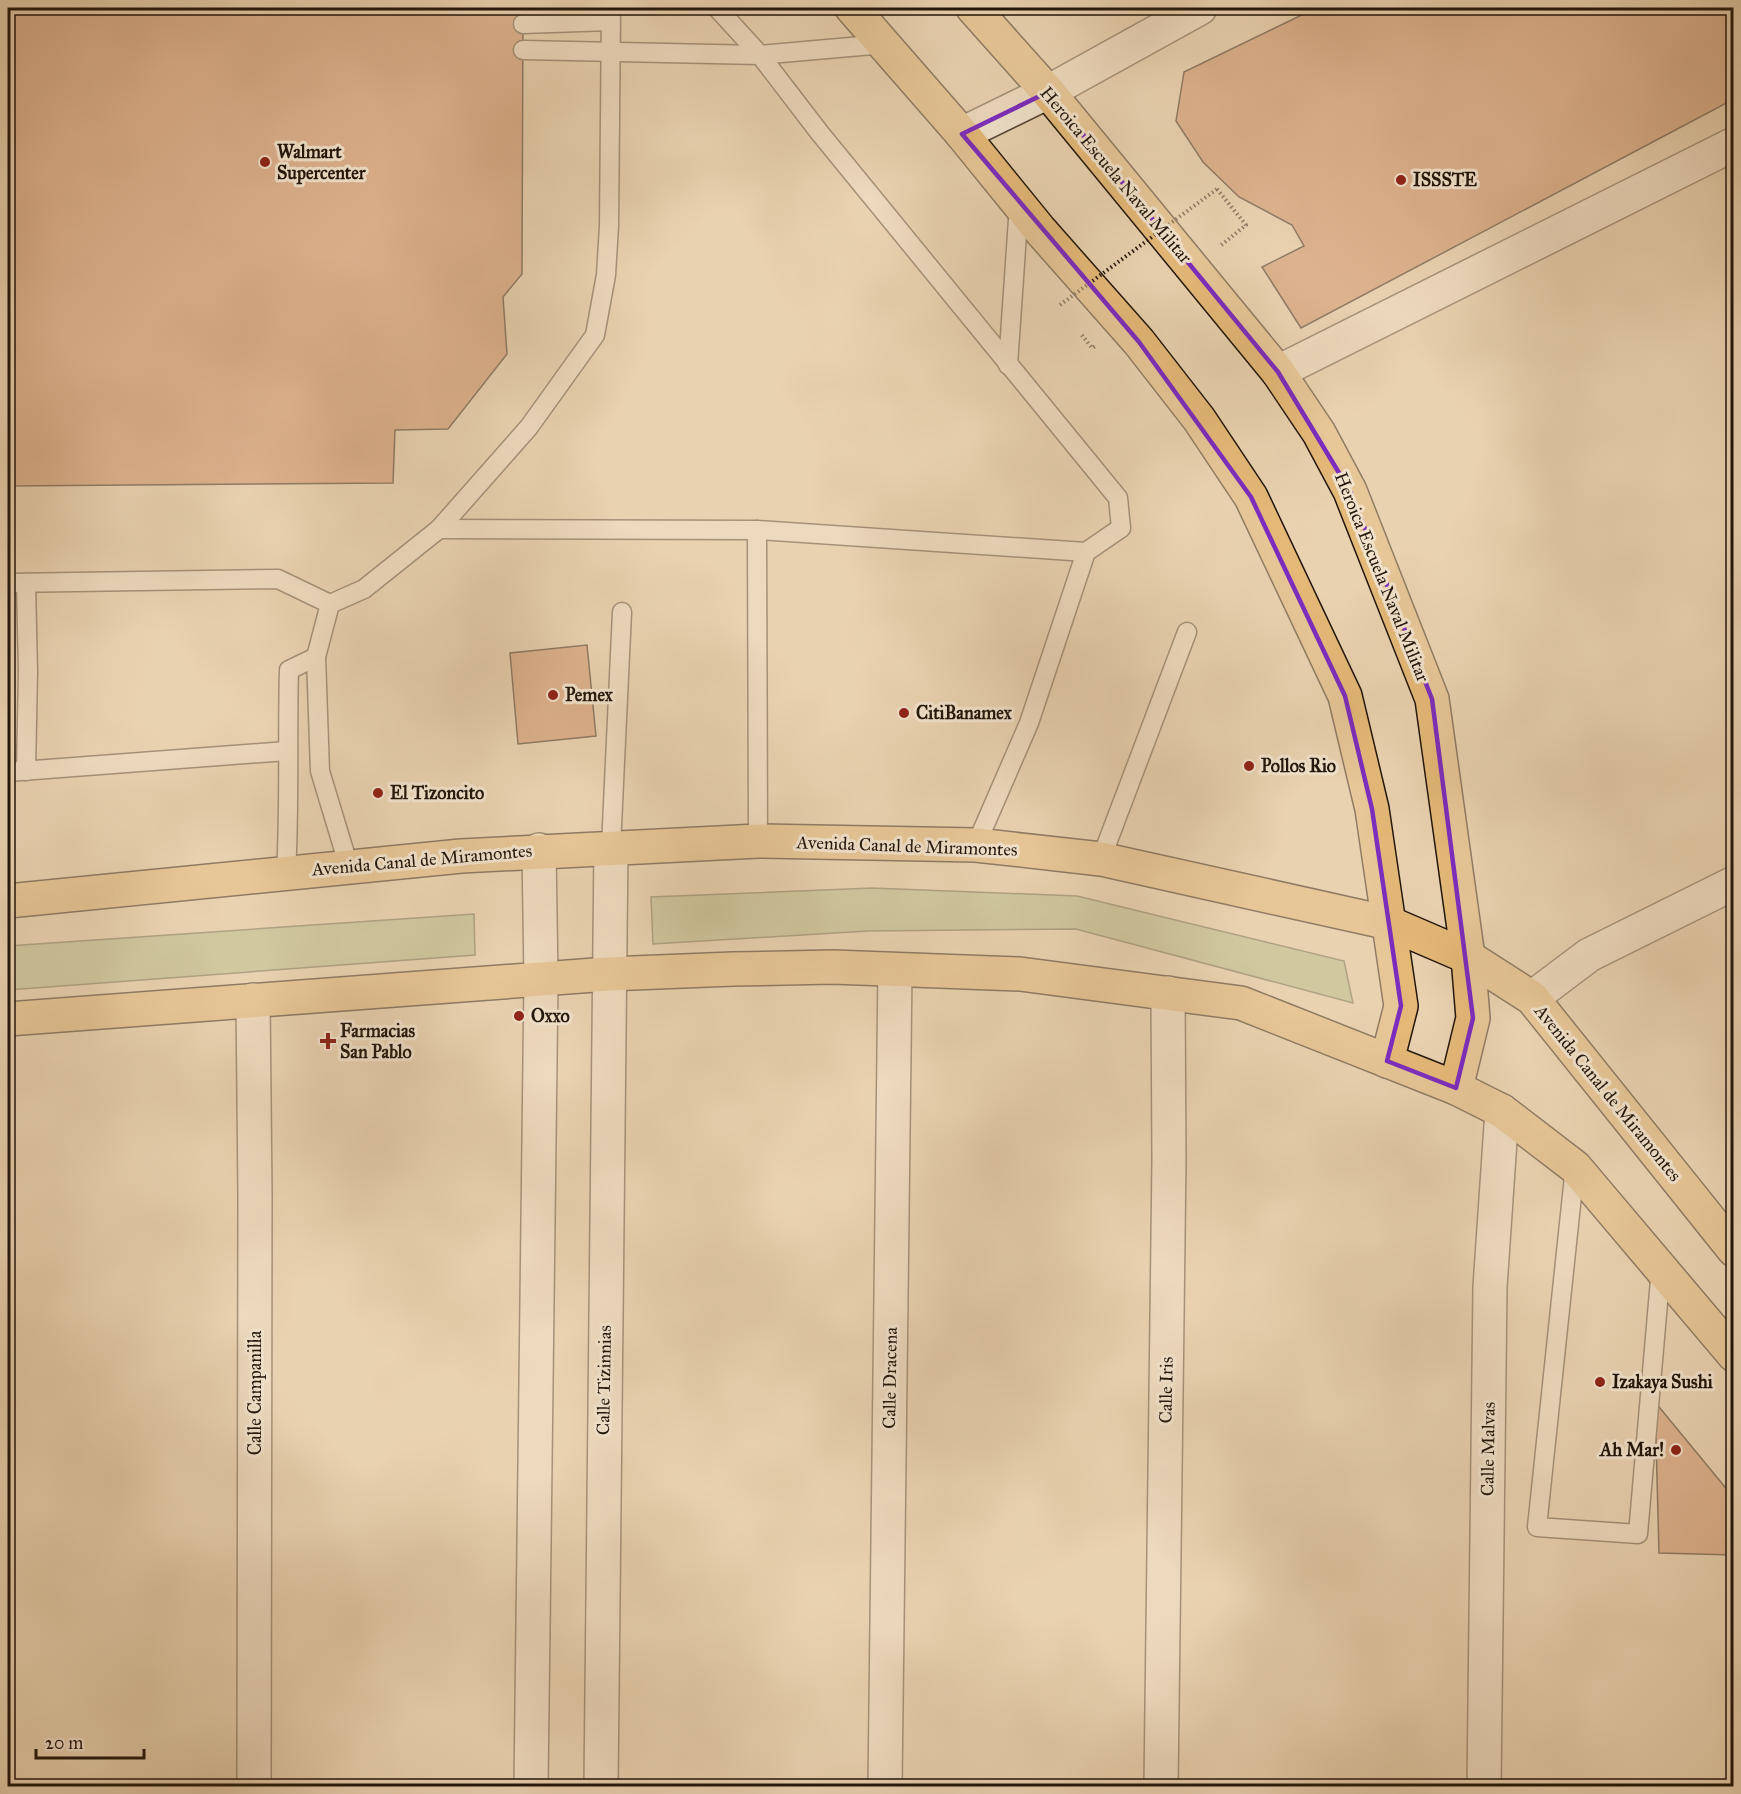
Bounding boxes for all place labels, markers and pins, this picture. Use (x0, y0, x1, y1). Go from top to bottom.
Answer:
place label: Walmart Supercenter (277, 141, 367, 185)
marker: Walmart Supercenter (258, 155, 272, 169)
place label: ISSSTE (1413, 169, 1477, 191)
marker: ISSSTE (1394, 173, 1408, 187)
place label: Pemex (565, 684, 614, 706)
marker: Pemex (546, 688, 560, 702)
place label: CitiBanamex (916, 702, 1013, 724)
marker: CitiBanamex (897, 706, 911, 720)
place label: Pollos Rio (1261, 755, 1336, 777)
marker: Pollos Rio (1242, 759, 1256, 773)
place label: El Tizoncito (390, 782, 484, 804)
marker: El Tizoncito (371, 786, 385, 800)
place label: Oxxo (531, 1005, 570, 1027)
marker: Oxxo (512, 1009, 526, 1023)
place label: Farmacias San Pablo (340, 1020, 416, 1063)
marker: Farmacias San Pablo (321, 1034, 335, 1048)
place label: Izakaya Sushi (1612, 1371, 1714, 1394)
marker: Izakaya Sushi (1593, 1375, 1607, 1389)
place label: Ah Mar! (1599, 1439, 1664, 1461)
marker: Ah Mar! (1669, 1443, 1683, 1457)

